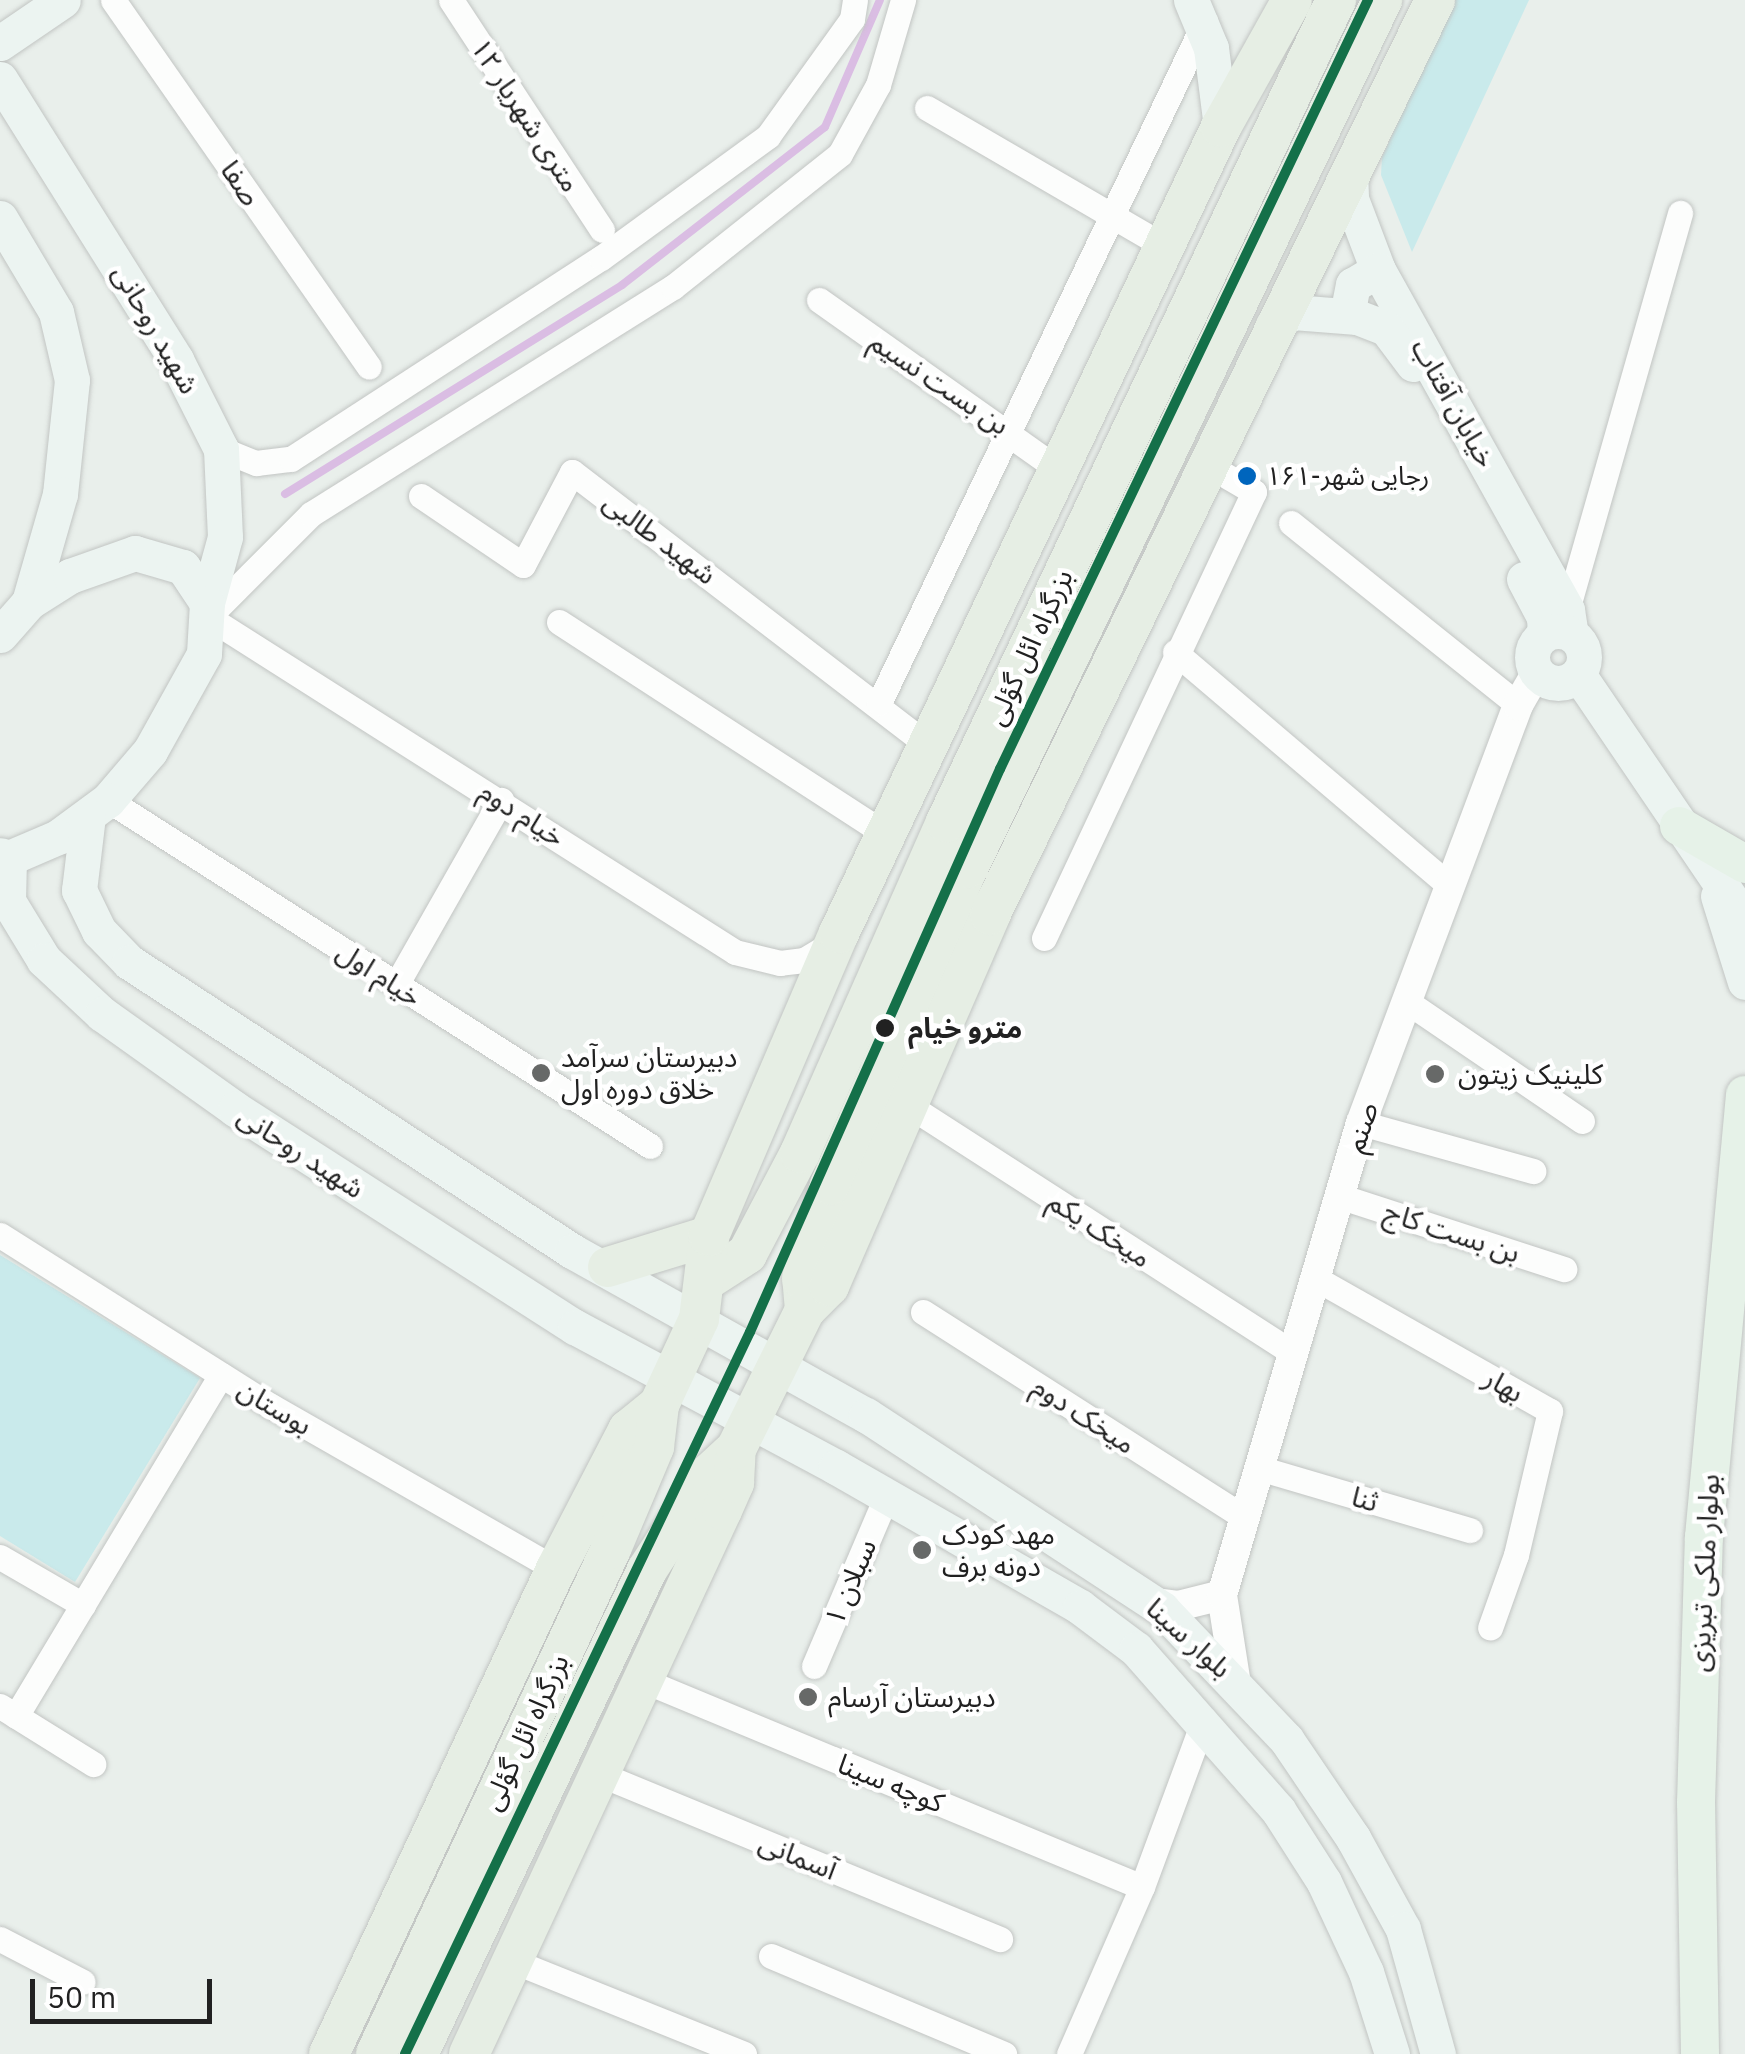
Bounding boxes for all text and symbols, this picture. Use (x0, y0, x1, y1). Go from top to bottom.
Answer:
street label: ۱۲ متری شهریار (464, 32, 588, 198)
street label: صفا (214, 154, 268, 212)
street label: شهید روحانی (106, 258, 206, 400)
street label: بن بست نسیم (864, 324, 1016, 442)
street label: خیابان آفتاب (1405, 333, 1503, 473)
place label: ۱۶۱-رجایی شهر (1266, 460, 1429, 492)
marker: ۱۶۱-رجایی شهر (1237, 466, 1257, 486)
street label: شهید طالبی (597, 485, 723, 591)
street label: بزرگراه ائل گؤلی (978, 564, 1080, 730)
street label: خیام دوم (473, 774, 571, 854)
street label: خیام اول (330, 934, 428, 1014)
place label: مترو خیام (908, 1011, 1022, 1045)
marker: مترو خیام (872, 1015, 898, 1041)
place label: دبیرستان سرآمد خلاق دوره اول (561, 1040, 737, 1106)
place label: کلینیک زیتون (1458, 1057, 1603, 1091)
marker: کلینیک زیتون (1422, 1061, 1448, 1087)
marker: دبیرستان سرآمد خلاق دوره اول (530, 1062, 552, 1084)
street label: صنم (1337, 1098, 1385, 1156)
street label: شهید روحانی (232, 1099, 370, 1205)
street label: میخک یکم (1043, 1184, 1157, 1274)
street label: بن بست کاج (1380, 1194, 1524, 1270)
street label: بهار (1478, 1360, 1530, 1410)
street label: میخک دوم (1026, 1369, 1142, 1461)
street label: بوستان (232, 1372, 318, 1442)
street label: بولوار ملکی تبریزی (1682, 1473, 1726, 1673)
street label: ثنا (1348, 1479, 1382, 1519)
place label: مهد کودک دونه برف (942, 1517, 1055, 1583)
street label: سبلان ۱ (817, 1534, 883, 1630)
marker: مهد کودک دونه برف (911, 1539, 933, 1561)
street label: بلوار سینا (1140, 1591, 1238, 1685)
street label: بزرگراه ائل گؤلی (474, 1649, 576, 1815)
place label: دبیرستان آرسام (828, 1680, 996, 1714)
marker: دبیرستان آرسام (797, 1686, 819, 1708)
street label: کوچه سینا (833, 1747, 949, 1819)
street label: آسمانی (754, 1825, 842, 1887)
scale bar (35, 1959, 218, 2021)
text: 50 m (47, 1977, 116, 2016)

